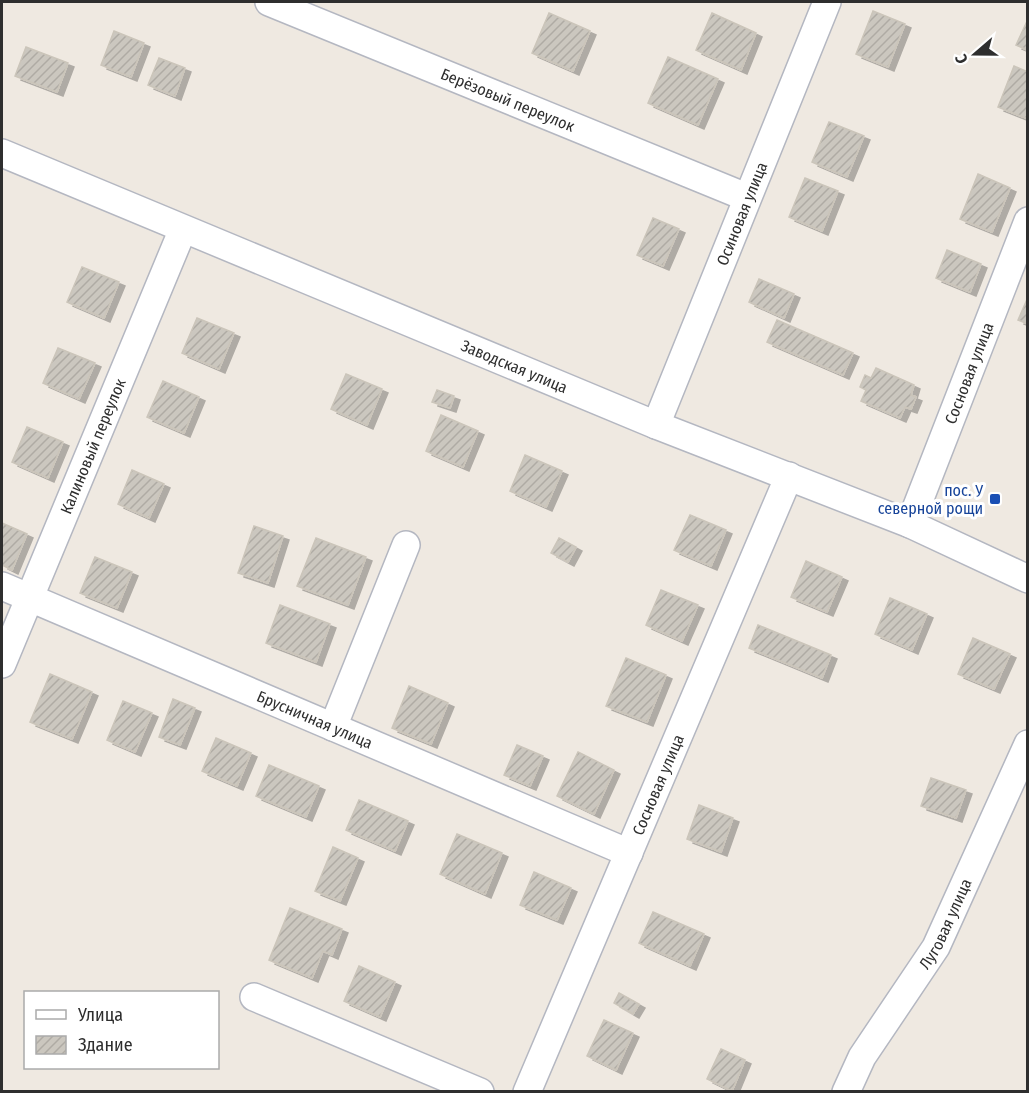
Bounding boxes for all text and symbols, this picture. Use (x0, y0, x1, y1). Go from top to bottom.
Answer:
north arrow (945, 24, 1005, 84)
text: С (951, 51, 972, 66)
street label: Берёзовый переулок (438, 64, 578, 136)
street label: Осиновая улица (712, 159, 771, 268)
street label: Сосновая улица (940, 319, 997, 427)
street label: Заводская улица (458, 336, 571, 397)
street label: Калиновый переулок (56, 375, 129, 517)
place label: пос. У северной рощи (878, 481, 983, 518)
marker: пос. У северной рощи (988, 492, 1002, 506)
street label: Брусничная улица (254, 686, 376, 752)
street label: Сосновая улица (628, 731, 688, 838)
street label: Луговая улица (915, 875, 975, 972)
legend (24, 991, 219, 1069)
text: Улица (77, 1004, 123, 1026)
text: Здание (78, 1034, 133, 1056)

